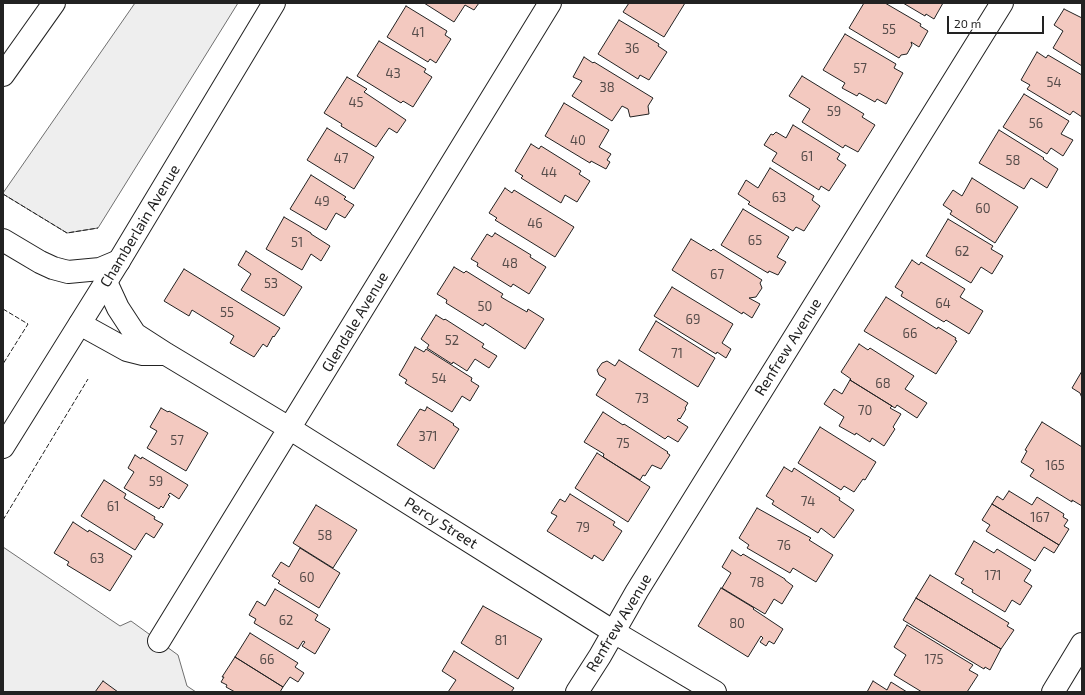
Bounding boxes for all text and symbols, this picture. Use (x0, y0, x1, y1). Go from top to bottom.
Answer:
scale bar (949, 8, 1046, 34)
text: 20 m (954, 16, 981, 30)
house number: 55 (882, 22, 896, 38)
house number: 41 (411, 25, 425, 41)
house number: 36 (625, 41, 639, 57)
house number: 57 (853, 61, 867, 77)
house number: 43 (385, 66, 401, 82)
house number: 54 (1047, 75, 1061, 91)
house number: 38 (599, 80, 615, 96)
house number: 45 (349, 95, 363, 111)
house number: 59 (827, 104, 841, 120)
house number: 56 (1029, 116, 1043, 132)
house number: 40 (570, 133, 586, 149)
house number: 61 (801, 149, 813, 165)
house number: 47 (334, 151, 348, 167)
house number: 58 (1006, 153, 1020, 169)
street label: Chamberlain Avenue (96, 161, 184, 291)
house number: 44 (541, 165, 557, 181)
house number: 63 (772, 190, 786, 206)
house number: 49 (314, 194, 330, 210)
house number: 60 (975, 201, 991, 217)
house number: 46 (527, 216, 543, 232)
house number: 65 (748, 233, 762, 249)
house number: 51 (291, 235, 303, 251)
house number: 62 (955, 244, 969, 260)
house number: 48 (502, 256, 518, 272)
house number: 67 (710, 267, 724, 283)
street label: Glendale Avenue (318, 269, 392, 375)
house number: 53 (264, 276, 278, 292)
street label: Renfrew Avenue (751, 295, 825, 399)
house number: 64 (935, 296, 951, 312)
house number: 50 (478, 299, 492, 315)
house number: 55 (220, 305, 234, 321)
house number: 69 (686, 312, 700, 328)
house number: 66 (903, 326, 917, 342)
house number: 52 (445, 333, 459, 349)
house number: 71 (671, 346, 683, 362)
house number: 54 (432, 371, 446, 387)
house number: 68 (875, 376, 891, 392)
house number: 73 (635, 391, 649, 407)
house number: 70 (858, 403, 872, 419)
house number: 371 (418, 429, 438, 445)
house number: 57 (170, 433, 184, 449)
house number: 75 (616, 436, 630, 452)
house number: 165 (1045, 458, 1065, 474)
house number: 59 (149, 474, 163, 490)
street label: Percy Street (401, 493, 481, 553)
house number: 74 (801, 494, 815, 510)
house number: 61 (107, 499, 119, 515)
house number: 167 (1030, 510, 1050, 526)
house number: 79 (576, 520, 590, 536)
house number: 58 (318, 528, 332, 544)
house number: 76 (777, 538, 791, 554)
house number: 63 (90, 551, 104, 567)
house number: 171 (984, 568, 1002, 584)
house number: 60 (299, 570, 315, 586)
street label: Renfrew Avenue (583, 571, 655, 675)
house number: 78 (750, 575, 764, 591)
house number: 62 (279, 613, 293, 629)
house number: 80 (729, 616, 745, 632)
house number: 81 (494, 633, 508, 649)
house number: 66 (260, 652, 274, 668)
house number: 175 (925, 652, 943, 668)

